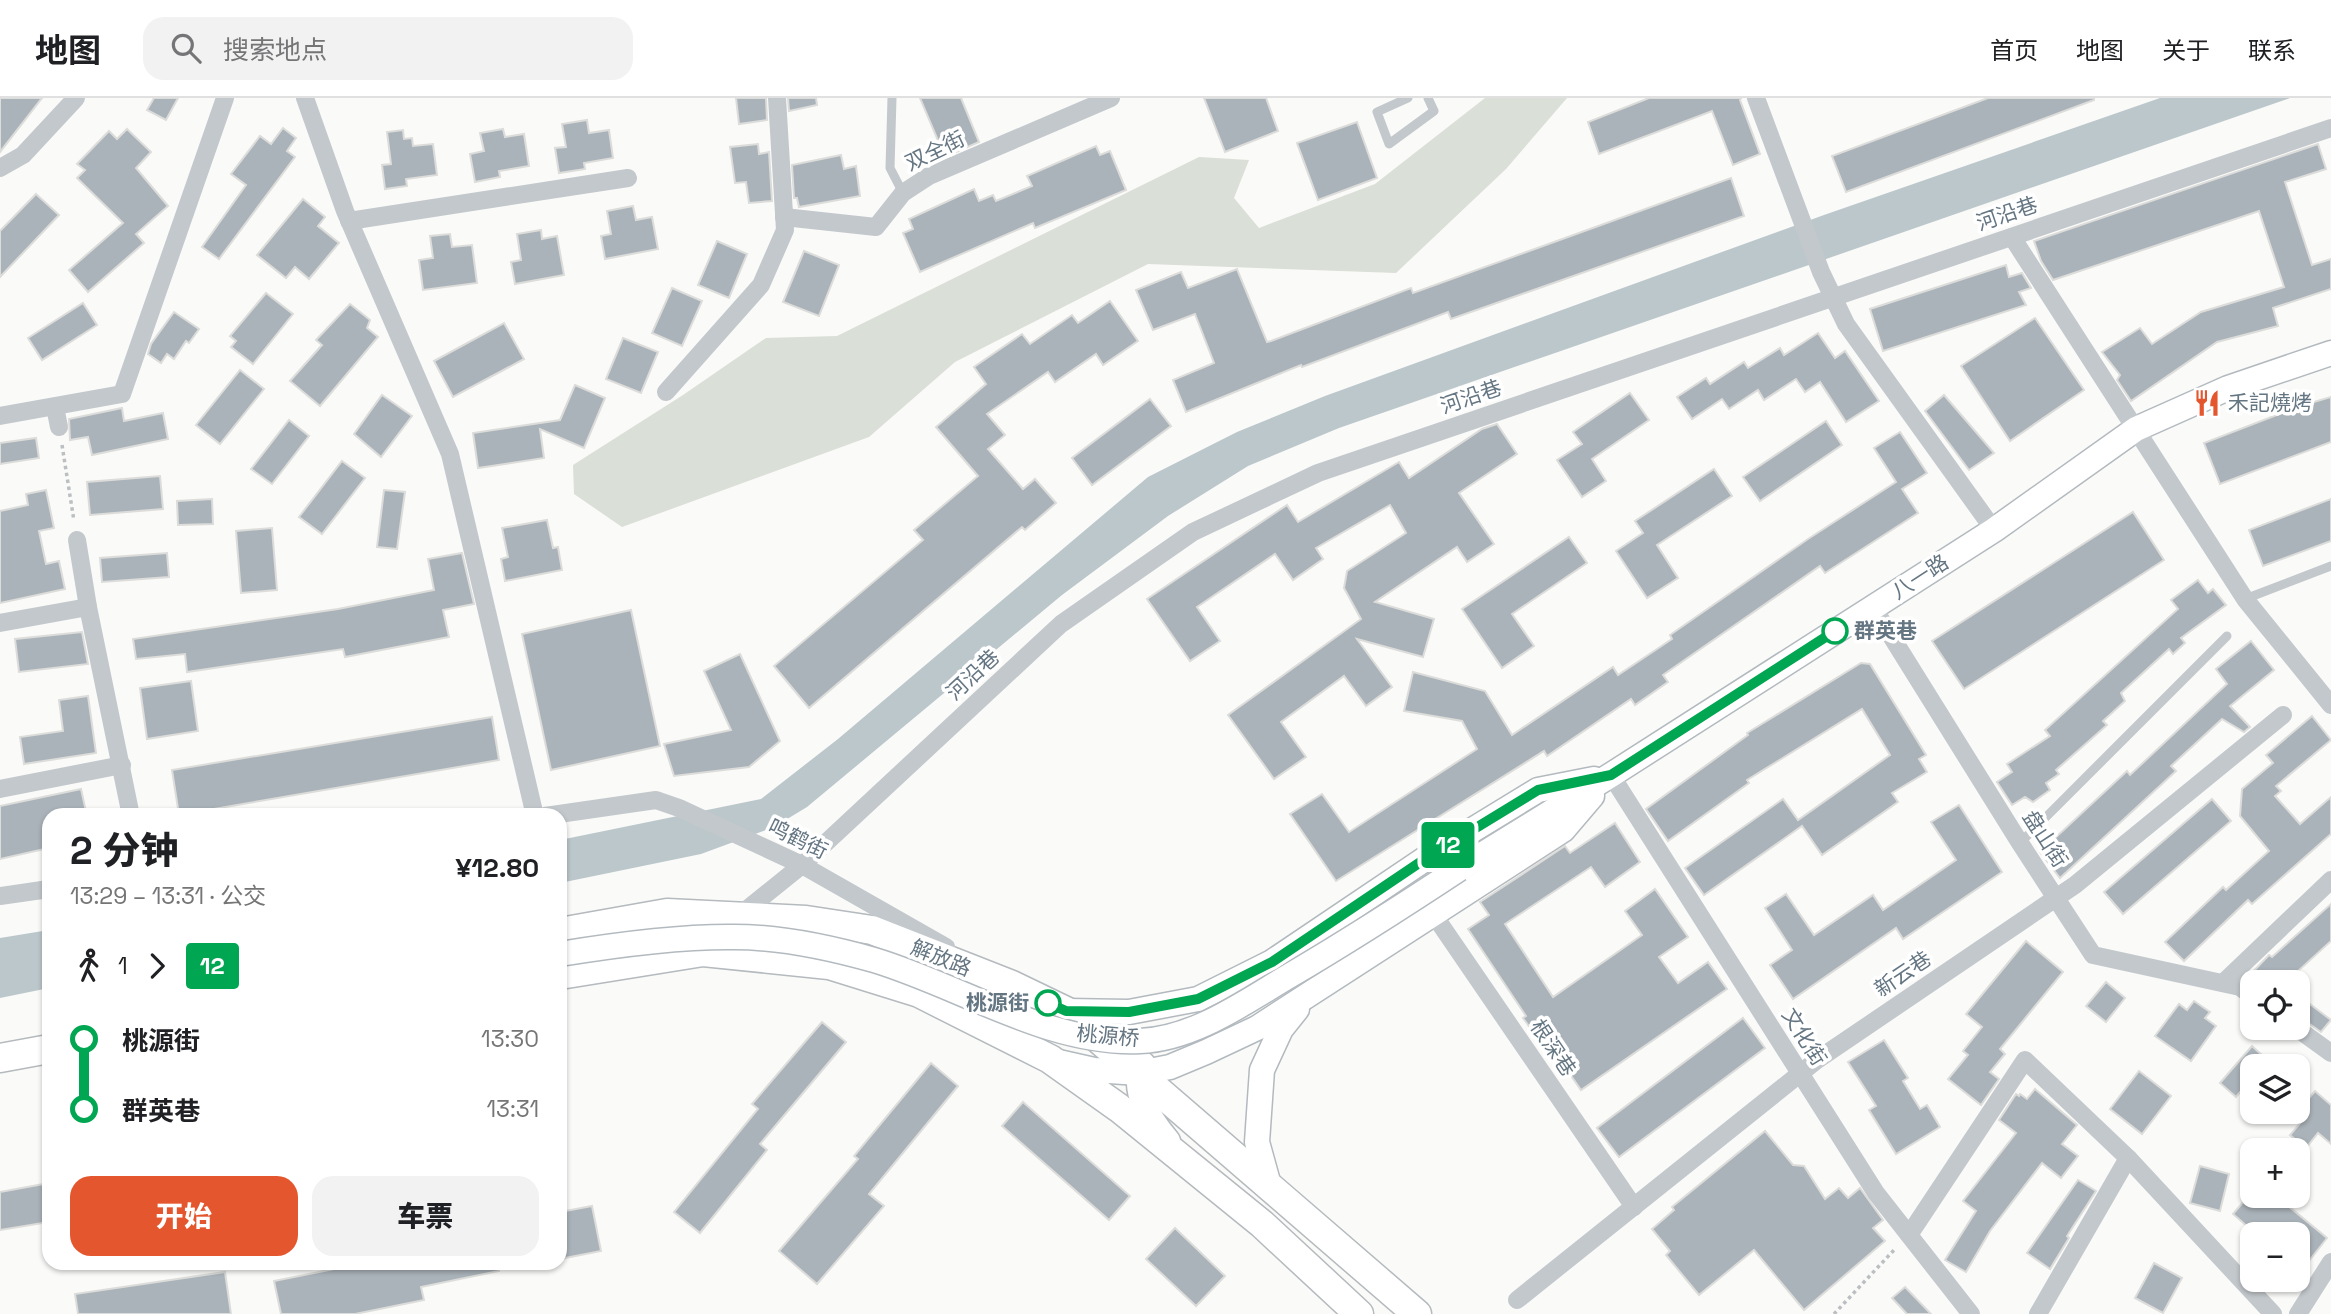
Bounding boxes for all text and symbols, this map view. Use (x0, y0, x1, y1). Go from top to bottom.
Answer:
search box (143, 17, 633, 80)
icon: search (167, 29, 205, 67)
text: 地图 (35, 30, 101, 72)
text: 搜索地点 (223, 33, 327, 67)
text: 首页 (1990, 35, 2038, 66)
text: 地图 (2076, 35, 2124, 66)
text: 关于 (2162, 35, 2210, 66)
text: 联系 (2248, 35, 2296, 66)
street label: 双全街 (901, 125, 969, 176)
street label: 河沿巷 (1973, 191, 2041, 237)
street label: 河沿巷 (1437, 374, 1505, 420)
restaurant icon: 禾記燒烤 (2192, 388, 2222, 418)
place label: 禾記燒烤 (2228, 389, 2312, 416)
street label: 八一路 (1886, 548, 1953, 605)
place label: 群英巷 (1854, 617, 1917, 644)
marker: 群英巷 (1822, 618, 1848, 644)
street label: 河沿巷 (940, 643, 1005, 706)
street label: 盘山街 (2017, 805, 2074, 872)
street label: 鸣鹤街 (764, 813, 832, 864)
line badge: 12 (1416, 822, 1480, 868)
text: 2 分钟 (70, 827, 178, 875)
text: 12 (1435, 829, 1461, 860)
text: ¥12.80 (455, 851, 539, 885)
text: 13:29 – 13:31 · 公交 (70, 881, 266, 911)
street label: 解放路 (907, 933, 975, 982)
street label: 新云巷 (1869, 945, 1936, 1002)
icon: walk (70, 947, 108, 985)
icon: forward (138, 947, 176, 985)
text: 12 (200, 950, 225, 981)
text: 1 (118, 951, 128, 981)
map controls (2240, 970, 2310, 1292)
button: locate (2240, 970, 2310, 1040)
place label: 桃源街 (966, 989, 1029, 1016)
marker: 桃源街 (1035, 990, 1061, 1016)
street label: 文化街 (1776, 1003, 1833, 1071)
street label: 根深巷 (1525, 1014, 1582, 1081)
street label: 桃源桥 (1075, 1019, 1141, 1052)
text: 桃源街 (122, 1024, 200, 1058)
text: 13:30 (481, 1024, 539, 1054)
button: layers (2240, 1054, 2310, 1124)
text: 群英巷 (122, 1094, 200, 1128)
text: 13:31 (487, 1094, 539, 1124)
button: + (2240, 1138, 2310, 1208)
button: 开始 (70, 1176, 298, 1256)
button: 车票 (312, 1176, 539, 1256)
button: − (2240, 1222, 2310, 1292)

